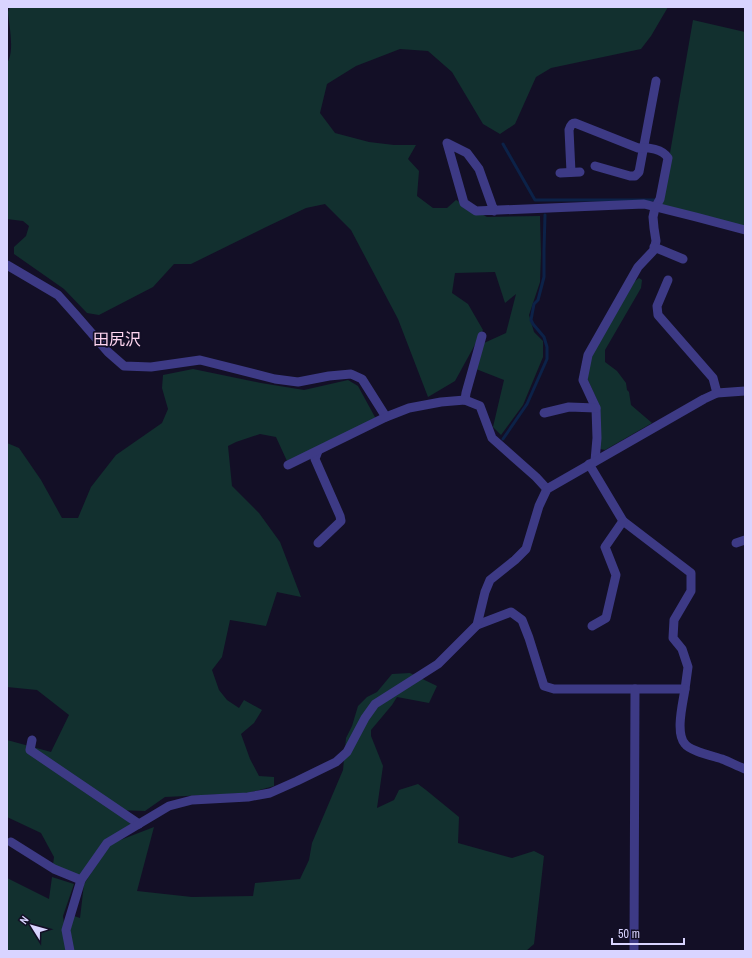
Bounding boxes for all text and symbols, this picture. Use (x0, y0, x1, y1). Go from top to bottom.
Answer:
district label: 田尻沢 (93, 328, 141, 350)
north arrow (12, 906, 52, 946)
text: N (16, 913, 32, 927)
scale bar (612, 920, 684, 946)
text: 50 m (618, 926, 640, 942)

